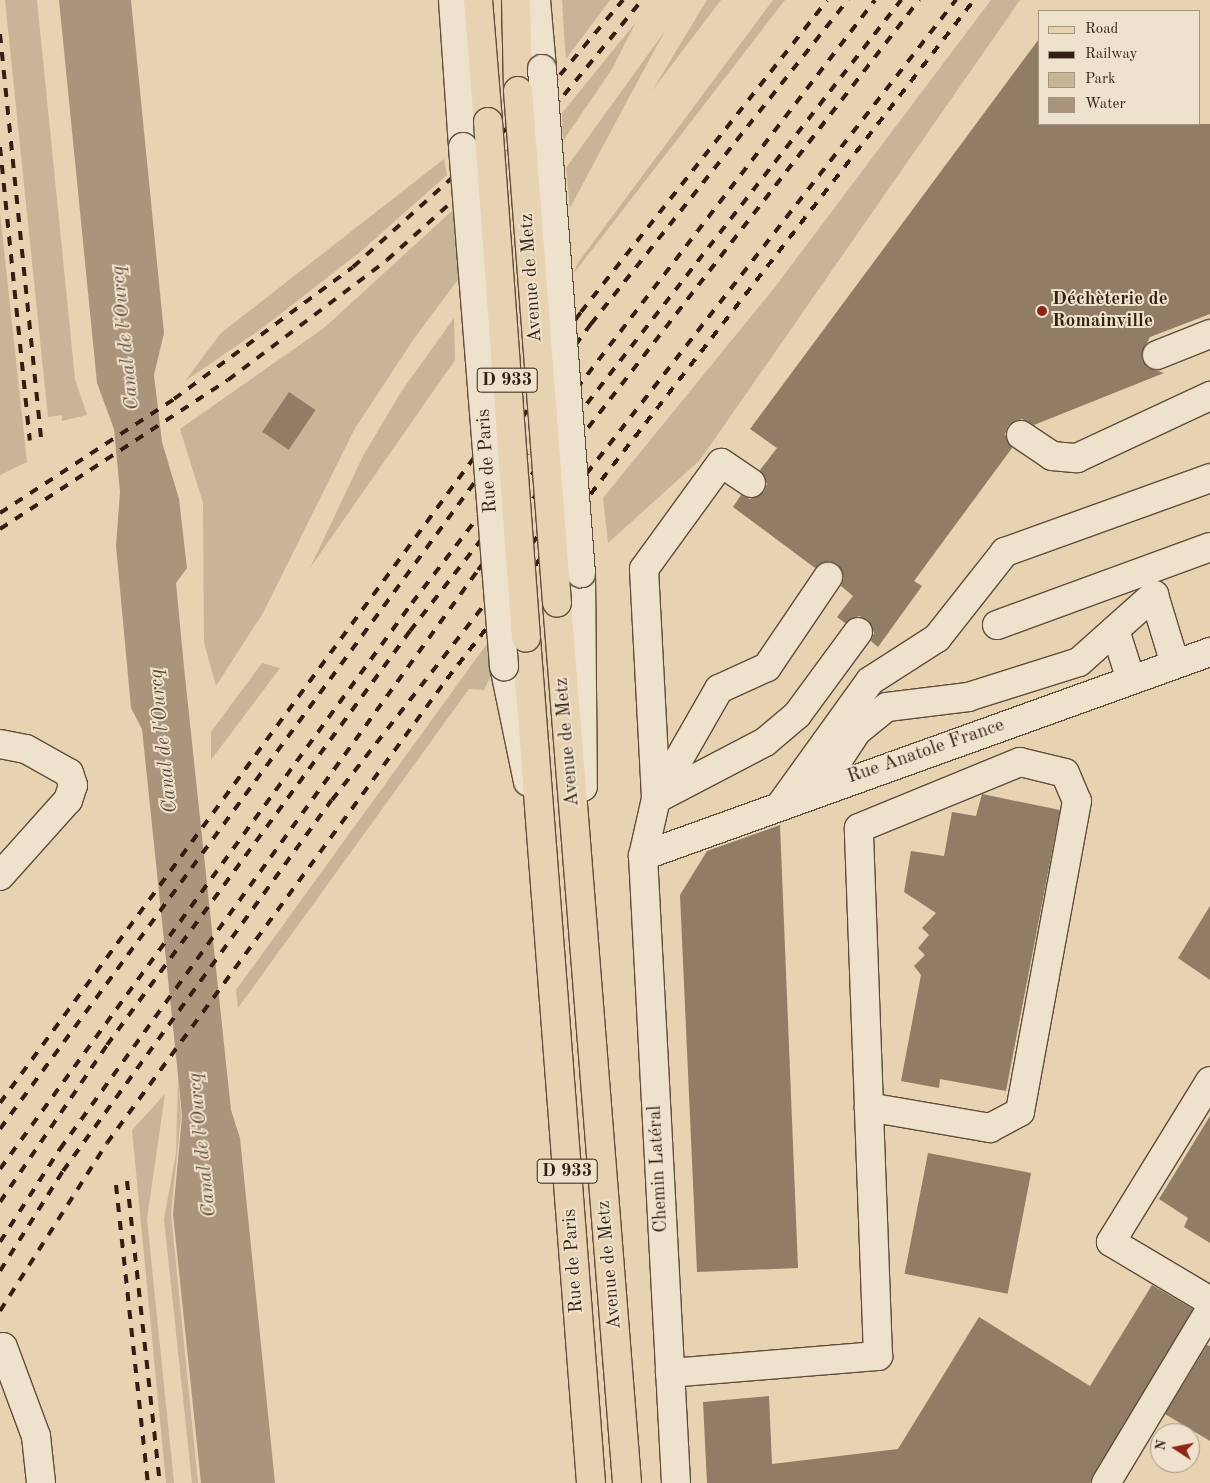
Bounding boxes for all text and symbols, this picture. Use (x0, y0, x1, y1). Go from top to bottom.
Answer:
legend (1038, 10, 1200, 125)
text: Road (1085, 22, 1118, 37)
text: Railway (1085, 47, 1138, 62)
text: Park (1085, 72, 1116, 87)
text: Water (1085, 97, 1126, 112)
street label: Avenue de Metz (516, 213, 548, 343)
water label: Canal de l'Ourcq (106, 265, 146, 411)
place label: Déchèterie de Romainville (1052, 289, 1168, 333)
marker: Déchèterie de Romainville (1036, 305, 1048, 317)
road number: D 933 (476, 364, 538, 396)
street label: Rue de Paris (473, 408, 503, 514)
water label: Canal de l'Ourcq (144, 668, 184, 814)
street label: Avenue de Metz (551, 677, 585, 807)
street label: Rue Anatole France (845, 714, 1007, 790)
water label: Canal de l'Ourcq (183, 1072, 223, 1218)
street label: Chemin Latéral (644, 1105, 674, 1233)
road number: D 933 (536, 1156, 598, 1186)
street label: Avenue de Metz (593, 1200, 627, 1330)
street label: Rue de Paris (559, 1208, 589, 1314)
north arrow (1150, 1423, 1200, 1473)
text: N (1153, 1439, 1169, 1452)

